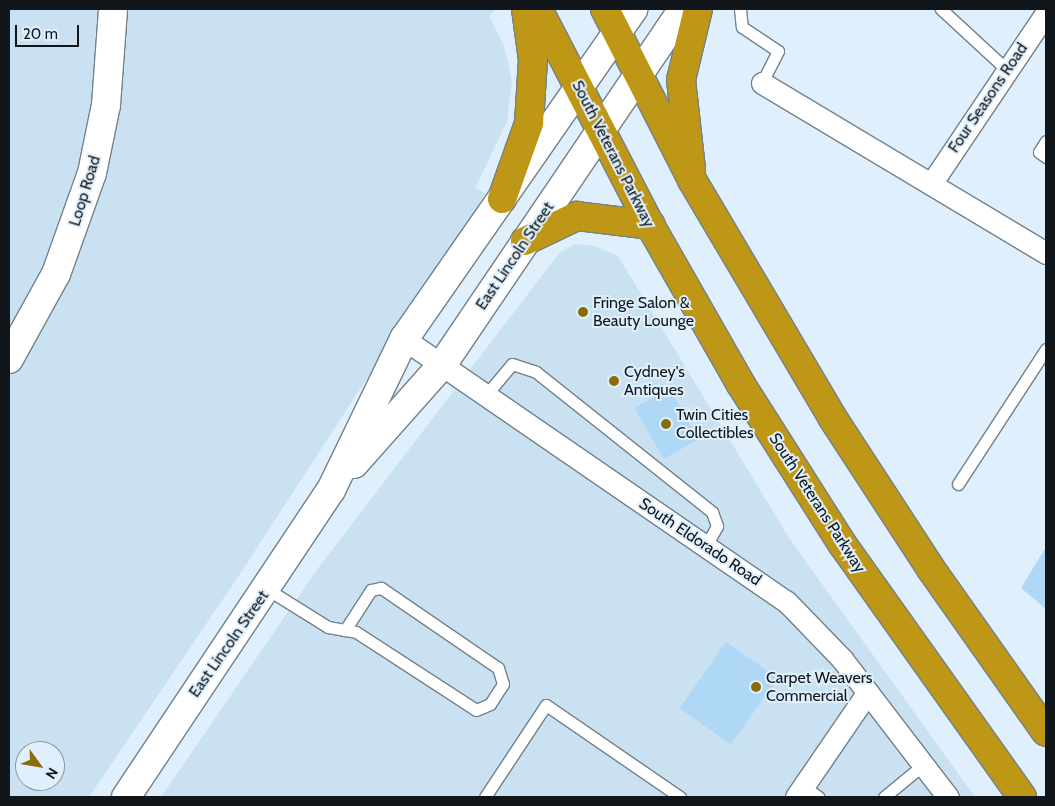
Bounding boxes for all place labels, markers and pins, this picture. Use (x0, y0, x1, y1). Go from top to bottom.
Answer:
place label: Fringe Salon & Beauty Lounge (593, 293, 694, 331)
marker: Fringe Salon & Beauty Lounge (577, 306, 589, 318)
place label: Cydney's Antiques (624, 362, 685, 400)
marker: Cydney's Antiques (608, 375, 620, 387)
place label: Twin Cities Collectibles (676, 405, 754, 443)
marker: Twin Cities Collectibles (660, 418, 672, 430)
place label: Carpet Weavers Commercial (766, 668, 872, 706)
marker: Carpet Weavers Commercial (750, 681, 762, 693)

